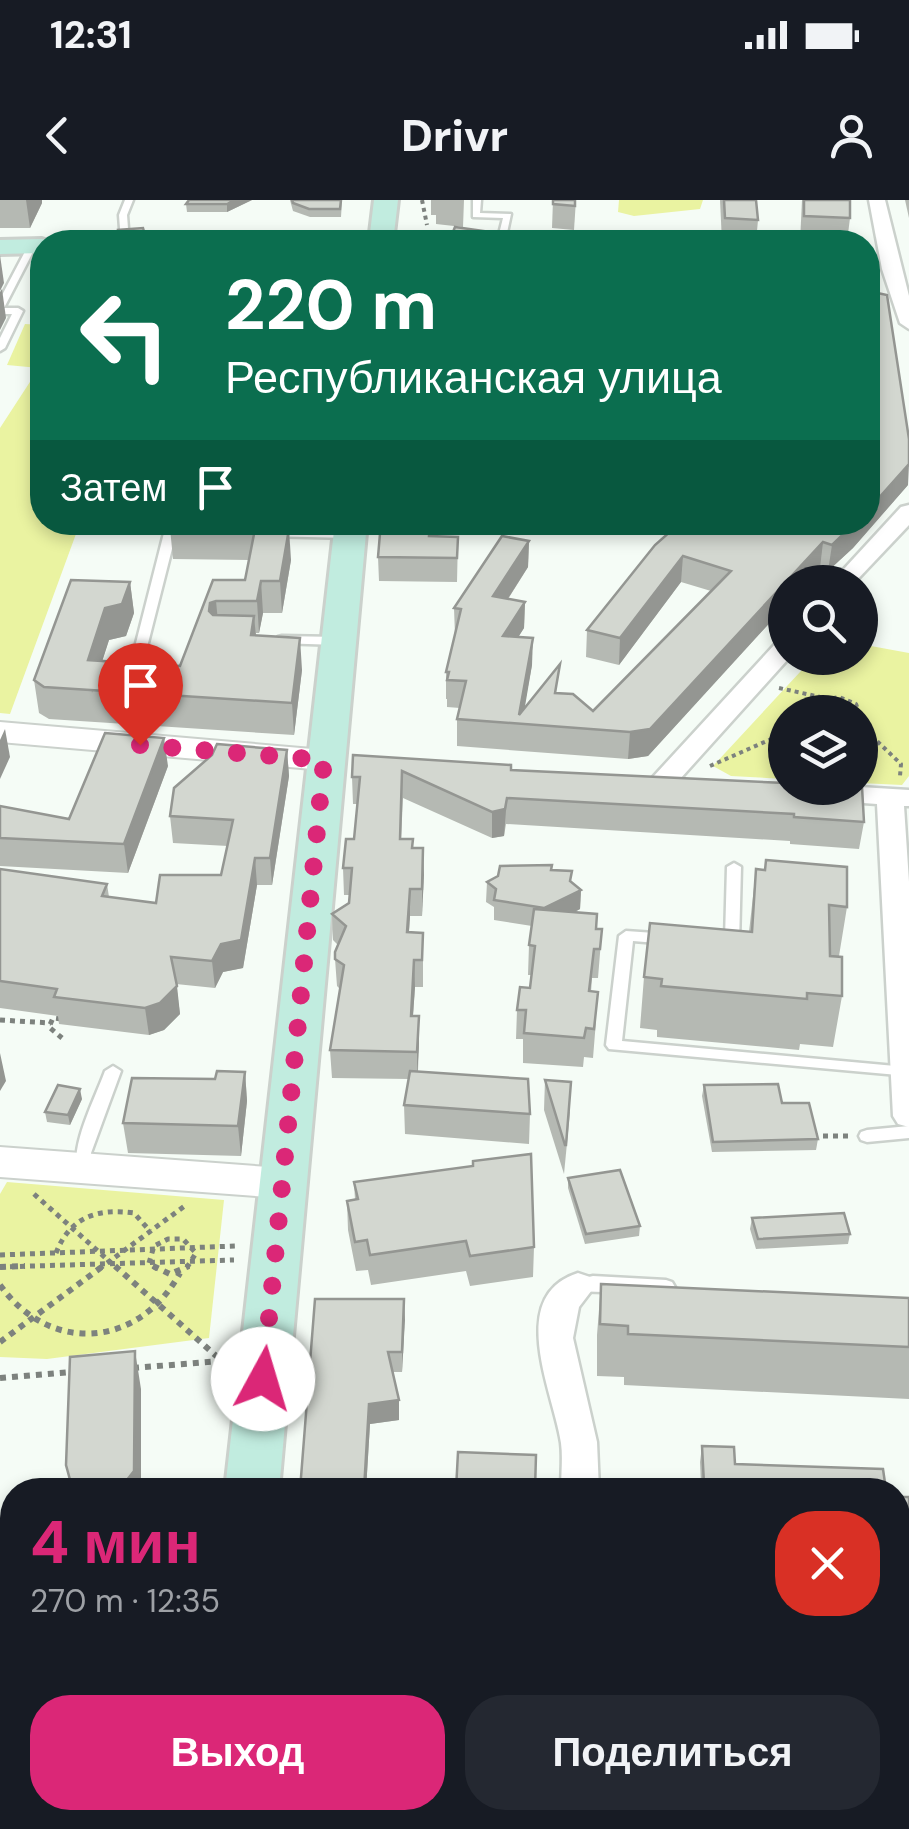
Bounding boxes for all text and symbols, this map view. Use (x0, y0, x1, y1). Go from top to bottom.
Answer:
text: 12:31 (50, 10, 132, 60)
text: Drivr (401, 106, 508, 165)
icon: back (30, 108, 85, 163)
icon: person (824, 108, 879, 163)
text: 220 m (225, 260, 437, 351)
icon: left (60, 270, 190, 400)
text: Республиканская улица (225, 348, 722, 407)
icon: arrive (188, 460, 243, 515)
text: Затем (60, 463, 168, 513)
map controls (768, 565, 878, 805)
button: search (768, 565, 878, 675)
pin (98, 643, 183, 746)
icon: arrive (113, 658, 168, 713)
button: layers (768, 695, 878, 805)
position arrow (211, 1327, 315, 1431)
text: 4 мин (30, 1503, 201, 1582)
button: close (775, 1511, 880, 1616)
text: 270 m · 12:35 (30, 1580, 220, 1622)
button: Выход (30, 1695, 445, 1810)
button: Поделиться (465, 1695, 880, 1810)

